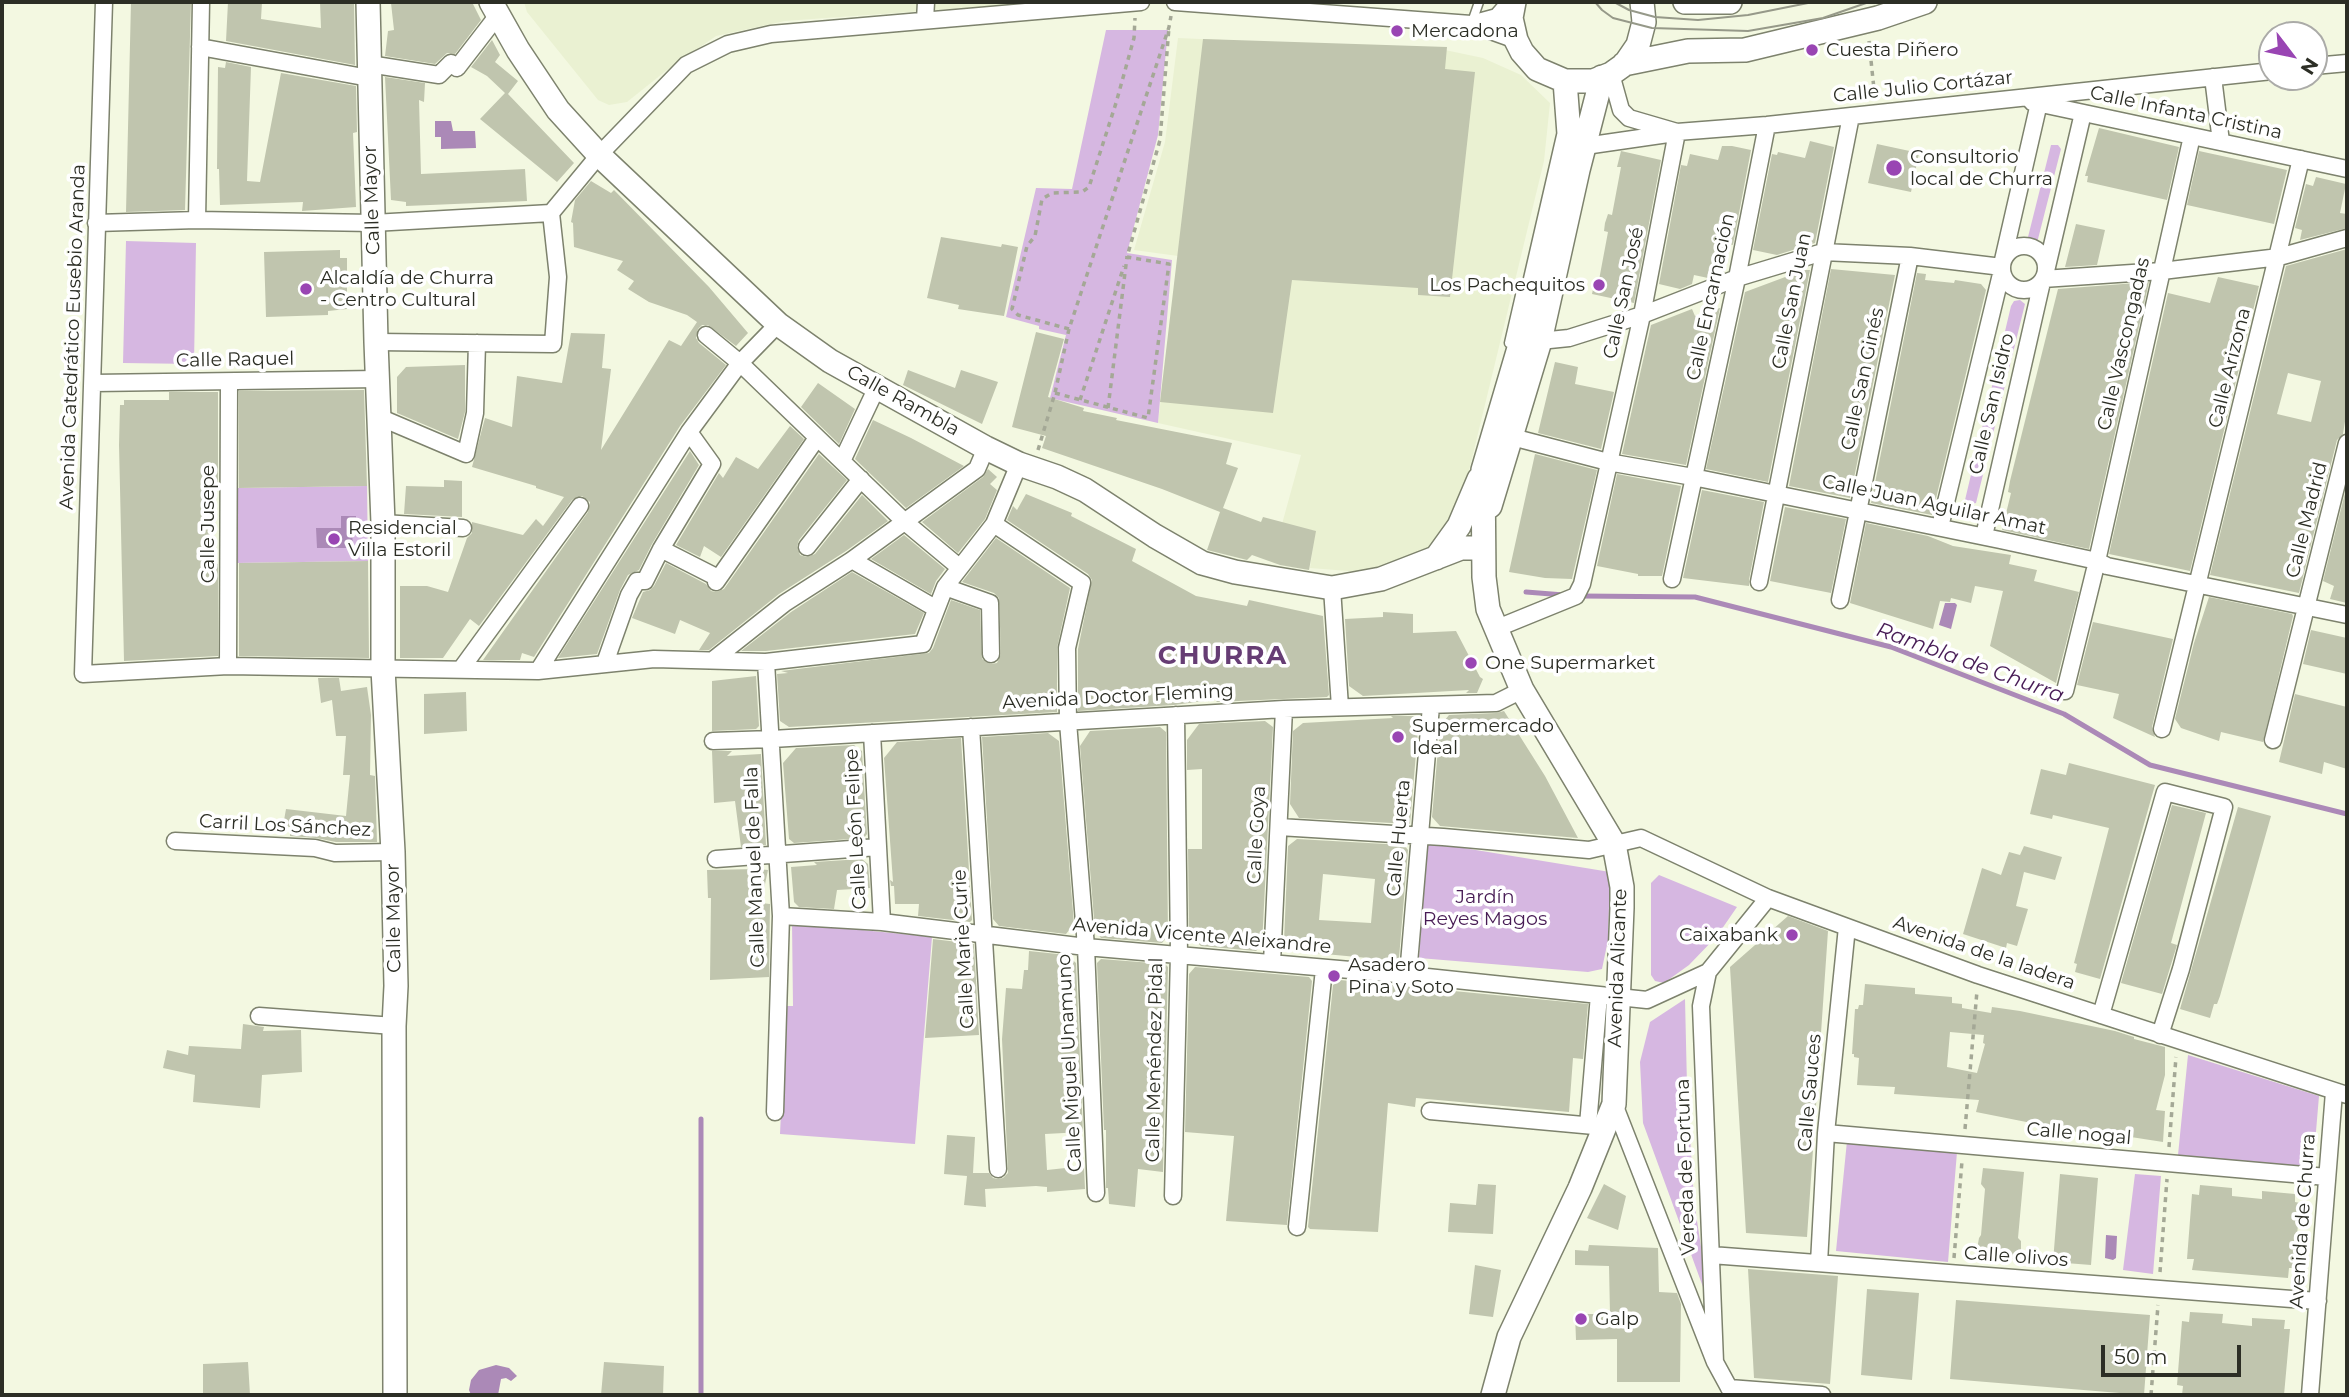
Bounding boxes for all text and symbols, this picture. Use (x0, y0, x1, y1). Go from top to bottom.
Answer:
place label: Mercadona (1411, 20, 1519, 42)
north arrow (2258, 21, 2328, 91)
marker: Mercadona (1389, 23, 1405, 39)
place label: Cuesta Piñero (1826, 39, 1959, 61)
marker: Cuesta Piñero (1804, 42, 1820, 58)
text: N (2296, 54, 2323, 79)
street label: Calle Julio Cortázar (1832, 66, 2014, 108)
street label: Calle Infanta Cristina (2088, 81, 2284, 145)
street label: Calle Mayor (359, 145, 385, 255)
place label: Consultorio local de Churra (1910, 146, 2053, 190)
marker: Consultorio local de Churra (1884, 158, 1904, 178)
street label: Avenida Catedrático Eusebio Aranda (56, 164, 90, 510)
street label: Calle Encarnación (1682, 211, 1740, 383)
street label: Calle San José (1599, 225, 1649, 361)
street label: Calle San Juan (1768, 231, 1816, 371)
street label: Calle Vascongadas (2093, 255, 2155, 433)
place label: Alcaldía de Churra - Centro Cultural (320, 267, 494, 311)
place label: Los Pachequitos (1429, 274, 1585, 296)
marker: Los Pachequitos (1591, 277, 1607, 293)
marker: Alcaldía de Churra - Centro Cultural (298, 281, 314, 297)
street label: Calle San Ginés (1837, 306, 1889, 452)
street label: Calle Arizona (2204, 306, 2256, 430)
street label: Calle San Isidro (1965, 331, 2019, 477)
street label: Calle Raquel (176, 348, 294, 372)
street label: Calle Rambla (843, 361, 963, 441)
street label: Calle Madrid (2282, 460, 2332, 580)
street label: Calle Jusepe (197, 465, 219, 583)
street label: Calle Juan Aguilar Amat (1820, 470, 2048, 540)
place label: Residencial Villa Estoril (348, 517, 457, 561)
marker: Residencial Villa Estoril (326, 531, 342, 547)
water label: Rambla de Churra (1873, 617, 2067, 709)
district label: CHURRA (1159, 640, 1287, 672)
place label: One Supermarket (1485, 652, 1656, 674)
marker: One Supermarket (1463, 655, 1479, 671)
street label: Avenida Doctor Fleming (1002, 680, 1234, 714)
place label: Supermercado Ideal (1412, 715, 1554, 759)
marker: Supermercado Ideal (1390, 729, 1406, 745)
street label: Calle León Felipe (840, 748, 872, 910)
street label: Calle Manuel de Falla (740, 766, 770, 968)
street label: Calle Huerta (1383, 779, 1415, 897)
street label: Calle Goya (1243, 785, 1271, 885)
street label: Carril Los Sánchez (198, 810, 372, 842)
street label: Calle Mayor (382, 863, 406, 973)
street label: Calle Marie Curie (948, 869, 980, 1029)
park label: Jardín Reyes Magos (1423, 886, 1547, 930)
street label: Avenida Alicante (1604, 888, 1632, 1048)
street label: Avenida de la ladera (1890, 911, 2078, 995)
street label: Avenida Vicente Aleixandre (1072, 913, 1332, 959)
place label: Caixabank (1679, 924, 1778, 946)
marker: Caixabank (1784, 927, 1800, 943)
street label: Calle Miguel Unamuno (1053, 953, 1087, 1173)
place label: Asadero Pina y Soto (1348, 954, 1454, 998)
street label: Calle Menéndez Pidal (1142, 957, 1168, 1163)
marker: Asadero Pina y Soto (1326, 968, 1342, 984)
street label: Calle Sauces (1793, 1033, 1827, 1153)
street label: Vereda de Fortuna (1672, 1078, 1700, 1256)
street label: Calle nogal (2026, 1118, 2132, 1150)
street label: Avenida de Churra (2286, 1133, 2320, 1309)
street label: Calle olivos (1963, 1242, 2069, 1272)
place label: Galp (1595, 1308, 1639, 1330)
marker: Galp (1573, 1311, 1589, 1327)
scale bar (2104, 1330, 2244, 1374)
text: 50 m (2114, 1344, 2168, 1369)

